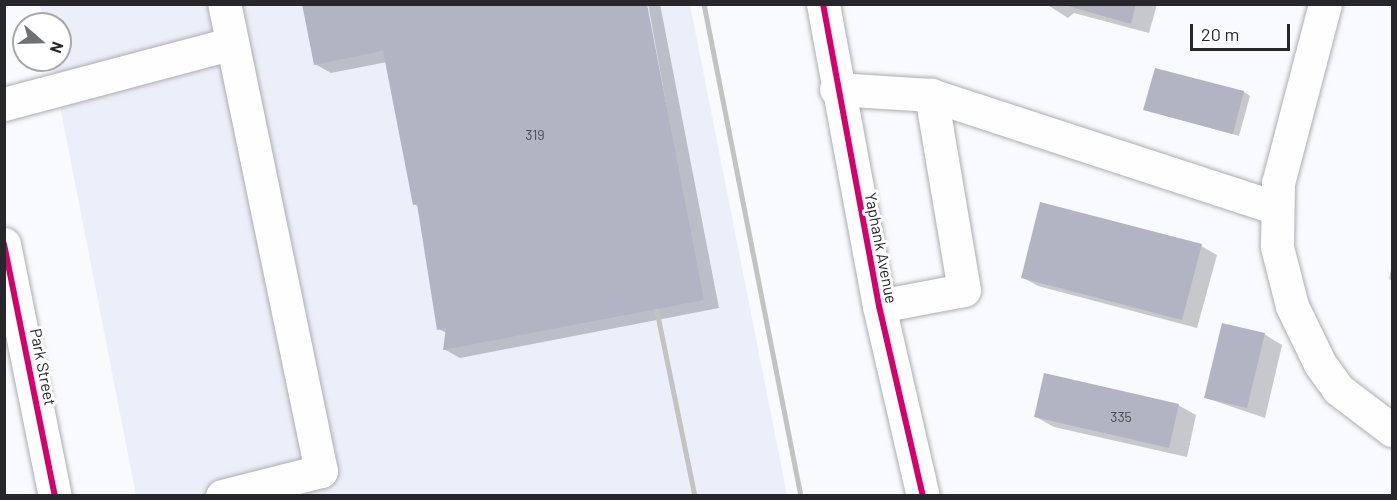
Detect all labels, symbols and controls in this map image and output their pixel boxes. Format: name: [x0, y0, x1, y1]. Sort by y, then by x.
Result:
north arrow: [12, 12, 72, 72]
scale bar: [1193, 12, 1294, 50]
text: 20 m: [1201, 23, 1239, 45]
text: N: [47, 39, 68, 56]
house number: 319: [525, 127, 545, 143]
street label: Yaphank Avenue: [861, 191, 901, 305]
street label: Park Street: [26, 327, 60, 407]
house number: 335: [1110, 409, 1132, 425]

